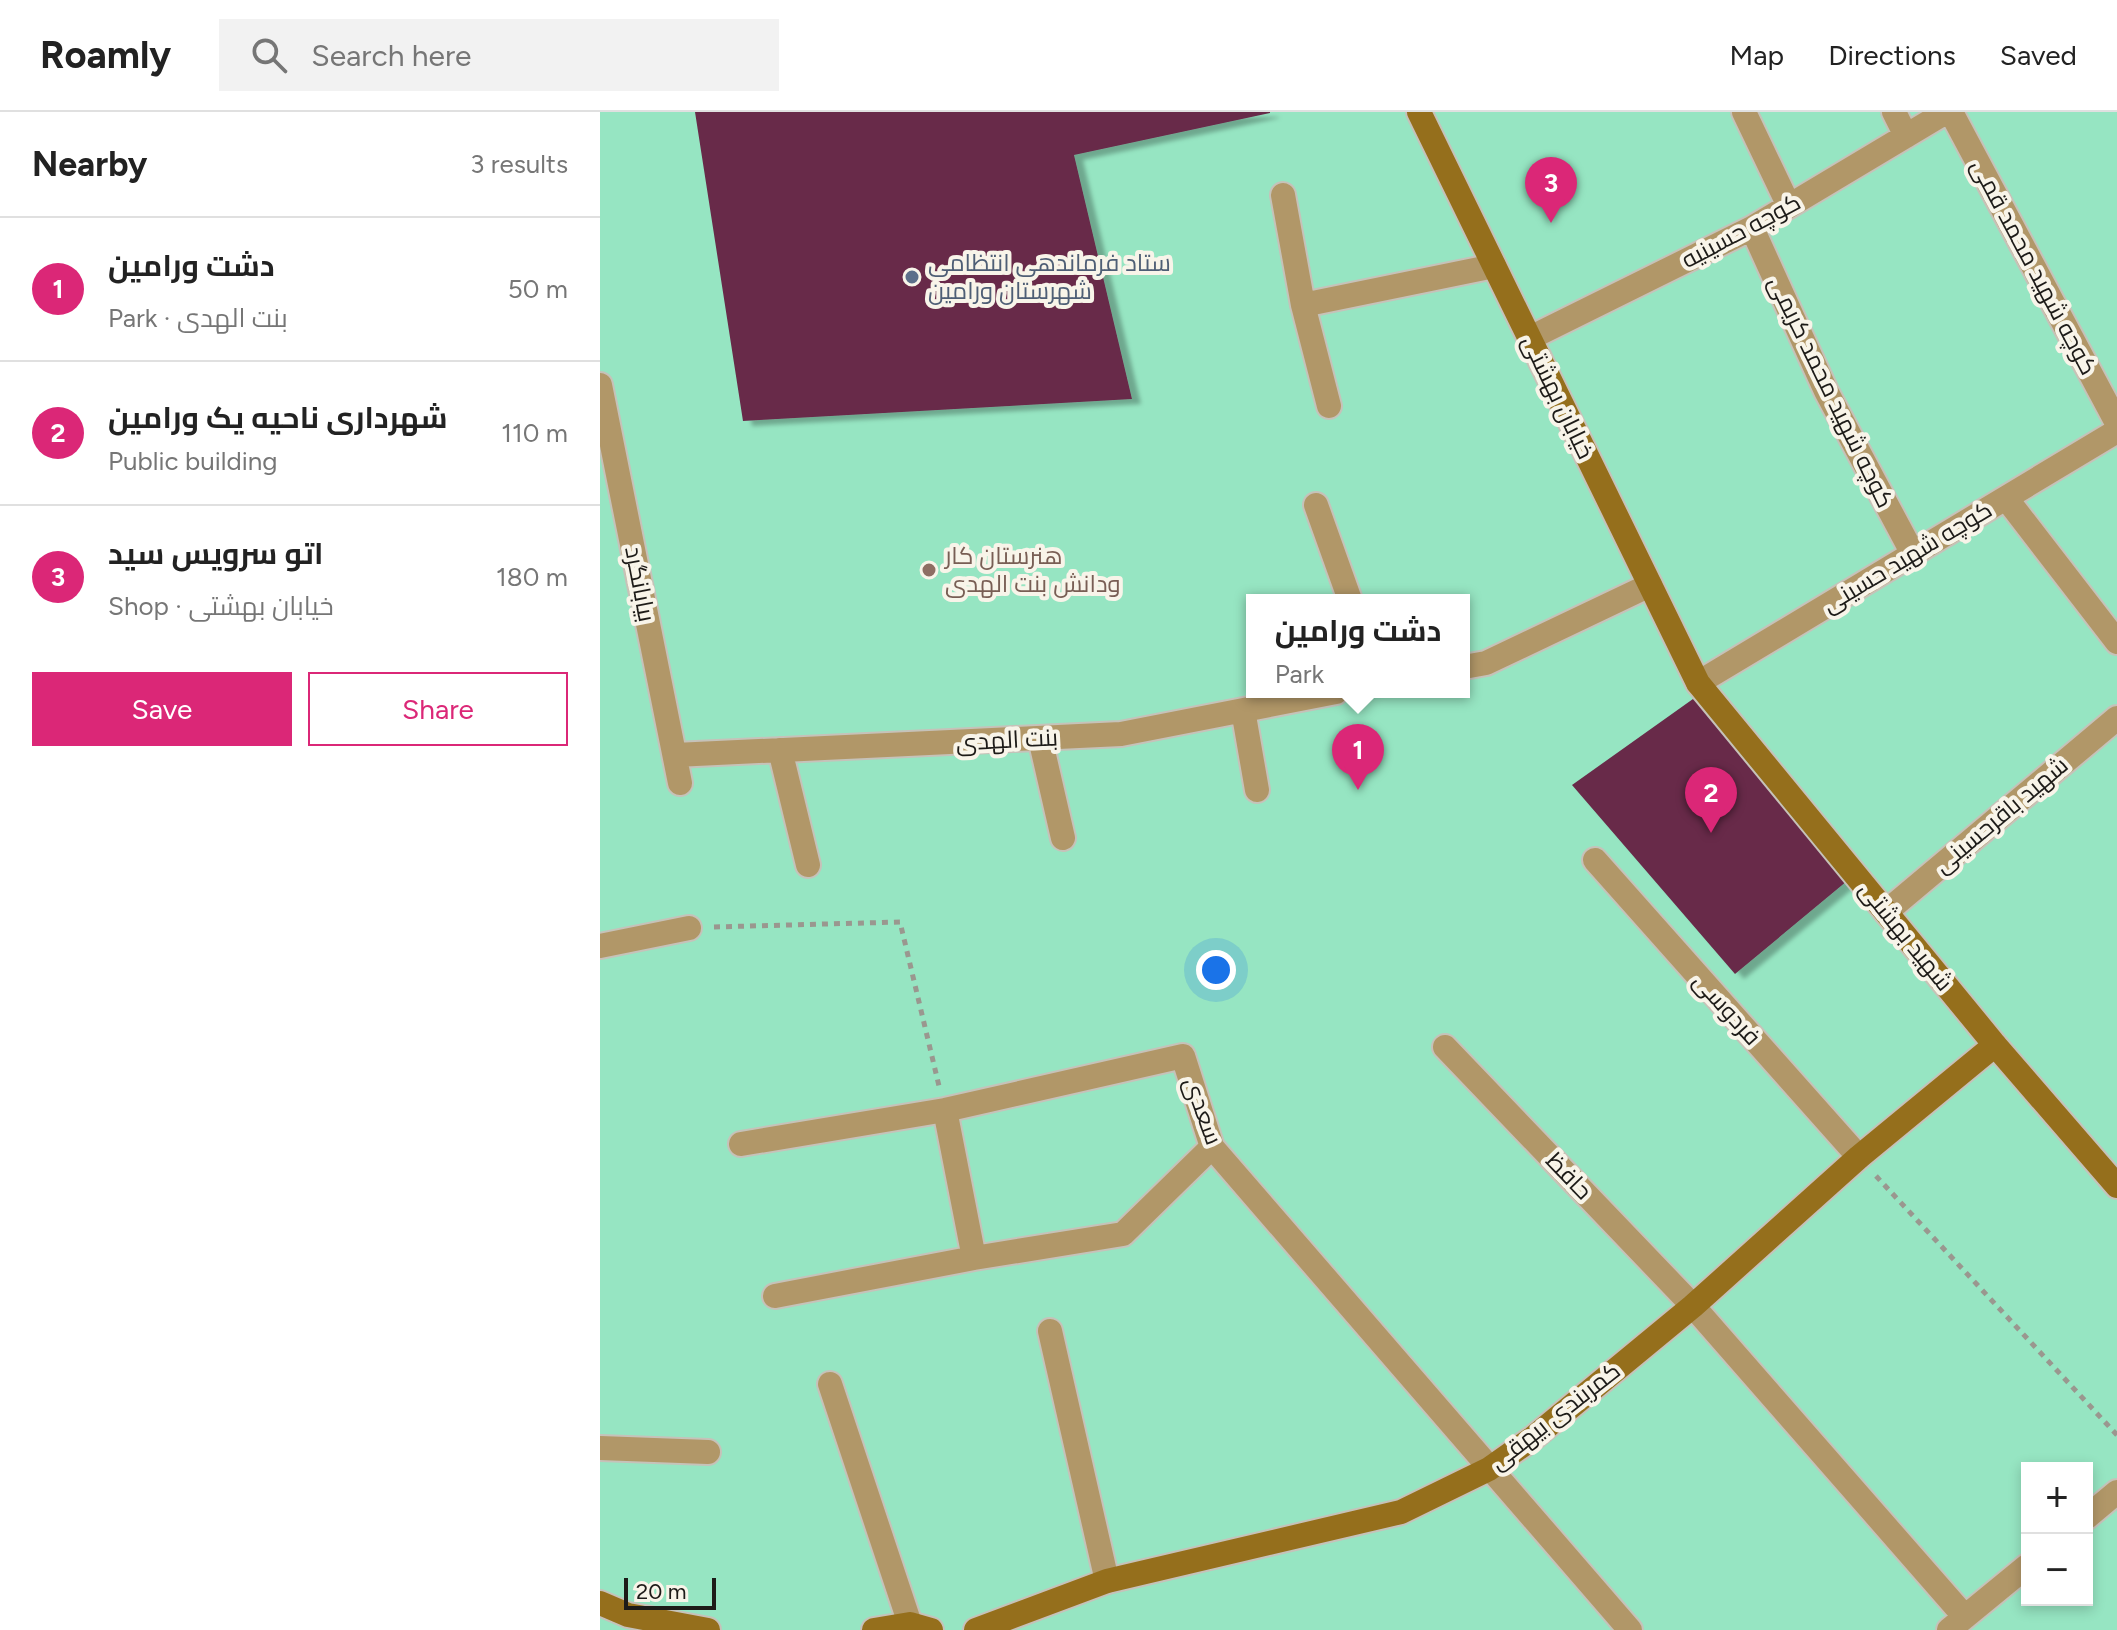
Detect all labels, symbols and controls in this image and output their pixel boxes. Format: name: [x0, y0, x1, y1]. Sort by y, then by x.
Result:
search box: [219, 19, 779, 91]
text: Roamly: [40, 32, 171, 78]
icon: search: [247, 33, 291, 77]
text: Search here: [311, 37, 471, 74]
text: Map: [1730, 38, 1784, 72]
text: Directions: [1828, 38, 1956, 72]
text: Saved: [2000, 38, 2077, 72]
text: Nearby: [32, 144, 147, 185]
text: 3 results: [470, 148, 568, 180]
street label: کوچه شهید محمد قمی: [1963, 154, 2104, 381]
pin: 3: [1525, 157, 1577, 223]
street label: کوچه حسینیه: [1676, 187, 1806, 276]
text: دشت ورامین: [108, 247, 275, 284]
place label: ستاد فرماندهی انتظامی شهرستان ورامین: [928, 248, 1171, 305]
marker: ستاد فرماندهی انتظامی شهرستان ورامین: [903, 268, 921, 286]
street label: کوچه شهید محمد کریمی: [1761, 271, 1900, 513]
text: 1: [53, 273, 63, 305]
text: 50 m: [508, 273, 568, 305]
text: Park · بنت الهدی: [108, 302, 288, 334]
street label: خیابان بهشتی: [1516, 330, 1601, 463]
text: شهرداری ناحیه یک ورامین: [108, 399, 447, 436]
text: 2: [50, 417, 66, 449]
text: 110 m: [501, 417, 568, 449]
text: Public building: [108, 445, 277, 477]
street label: کوچه شهید حسینی: [1817, 494, 1998, 620]
text: اتو سرویس سید: [108, 535, 323, 572]
place label: هنرستان کار ودانش بنت الهدی: [943, 541, 1121, 598]
street label: بیابانگرد: [619, 544, 662, 624]
text: 3: [51, 561, 65, 593]
text: 180 m: [496, 561, 568, 593]
marker: هنرستان کار ودانش بنت الهدی: [920, 561, 938, 579]
text: Shop · خیابان بهشتی: [108, 590, 334, 622]
popup: [1246, 594, 1470, 698]
text: دشت ورامین: [1275, 612, 1441, 649]
text: Park: [1275, 658, 1324, 690]
button: Save: [32, 672, 292, 746]
button: Share: [308, 672, 568, 746]
street label: بنت الهدی: [955, 722, 1059, 757]
pin: 1: [1332, 724, 1384, 790]
street label: شهید باقرحسینی: [1928, 750, 2074, 879]
pin: 2: [1685, 767, 1737, 833]
street label: شهید بهشتی: [1853, 875, 1959, 996]
your location: [1196, 950, 1236, 990]
street label: فردوسی: [1687, 966, 1767, 1051]
street label: سعدی: [1178, 1073, 1229, 1148]
street label: حافظ: [1540, 1146, 1599, 1205]
street label: کمربندی بیهقی: [1484, 1356, 1626, 1476]
map controls: [2021, 1462, 2093, 1606]
button: +: [2021, 1462, 2093, 1534]
button: −: [2021, 1534, 2093, 1606]
scale bar: [624, 1574, 716, 1610]
text: 20 m: [636, 1578, 687, 1605]

